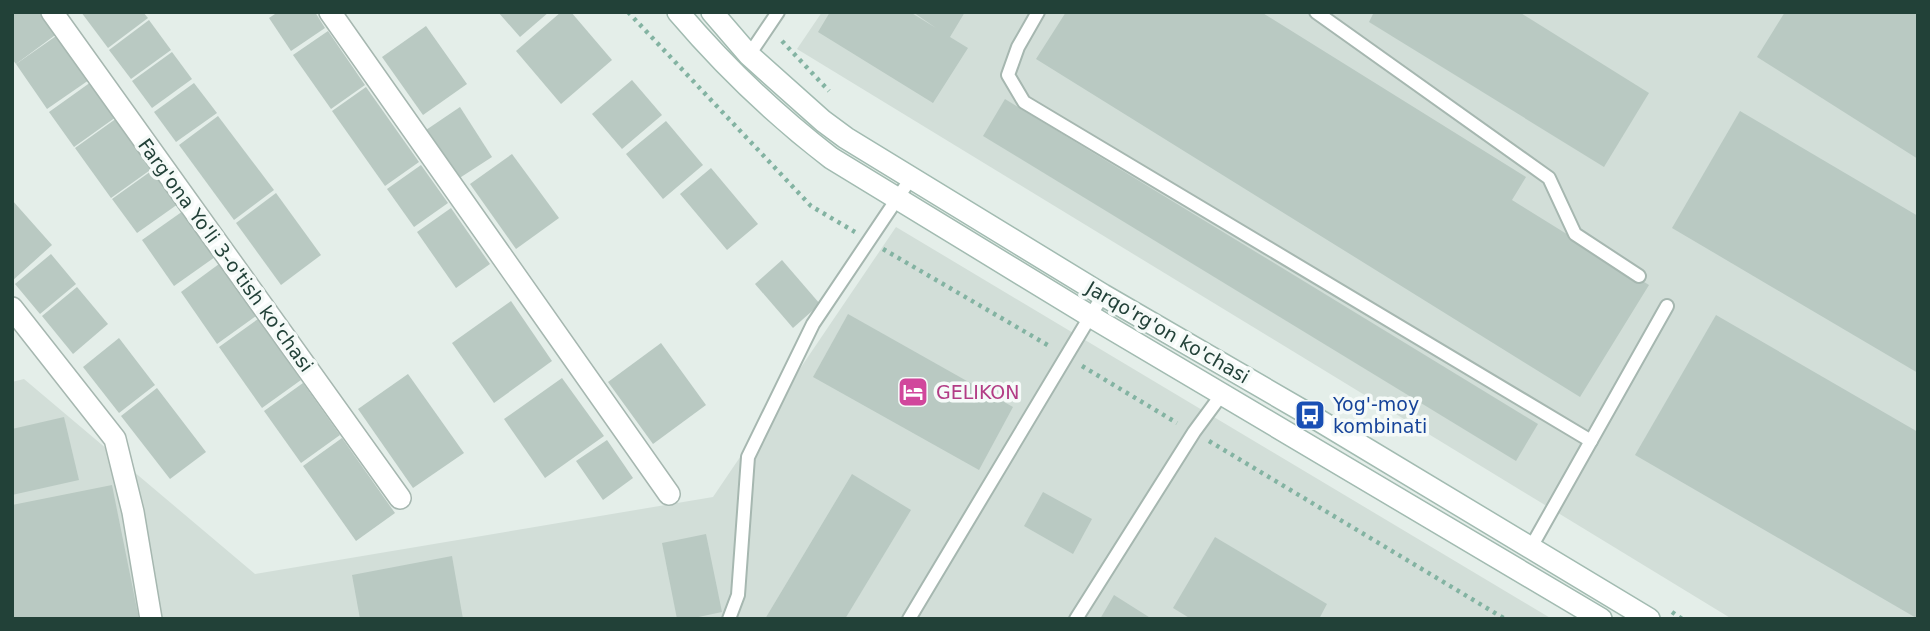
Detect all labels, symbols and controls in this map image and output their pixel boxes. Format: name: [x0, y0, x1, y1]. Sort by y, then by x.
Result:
street label: Farg'ona Yo'li 3-o'tish ko'chasi: [134, 134, 318, 376]
street label: Jarqo'rg'on ko'chasi: [1082, 276, 1253, 388]
hotel icon: GELIKON: [896, 375, 930, 409]
place label: GELIKON: [936, 381, 1020, 403]
place label: Yog'-moy kombinati: [1332, 393, 1427, 437]
bus stop icon: Yog'-moy kombinati: [1293, 398, 1327, 432]

